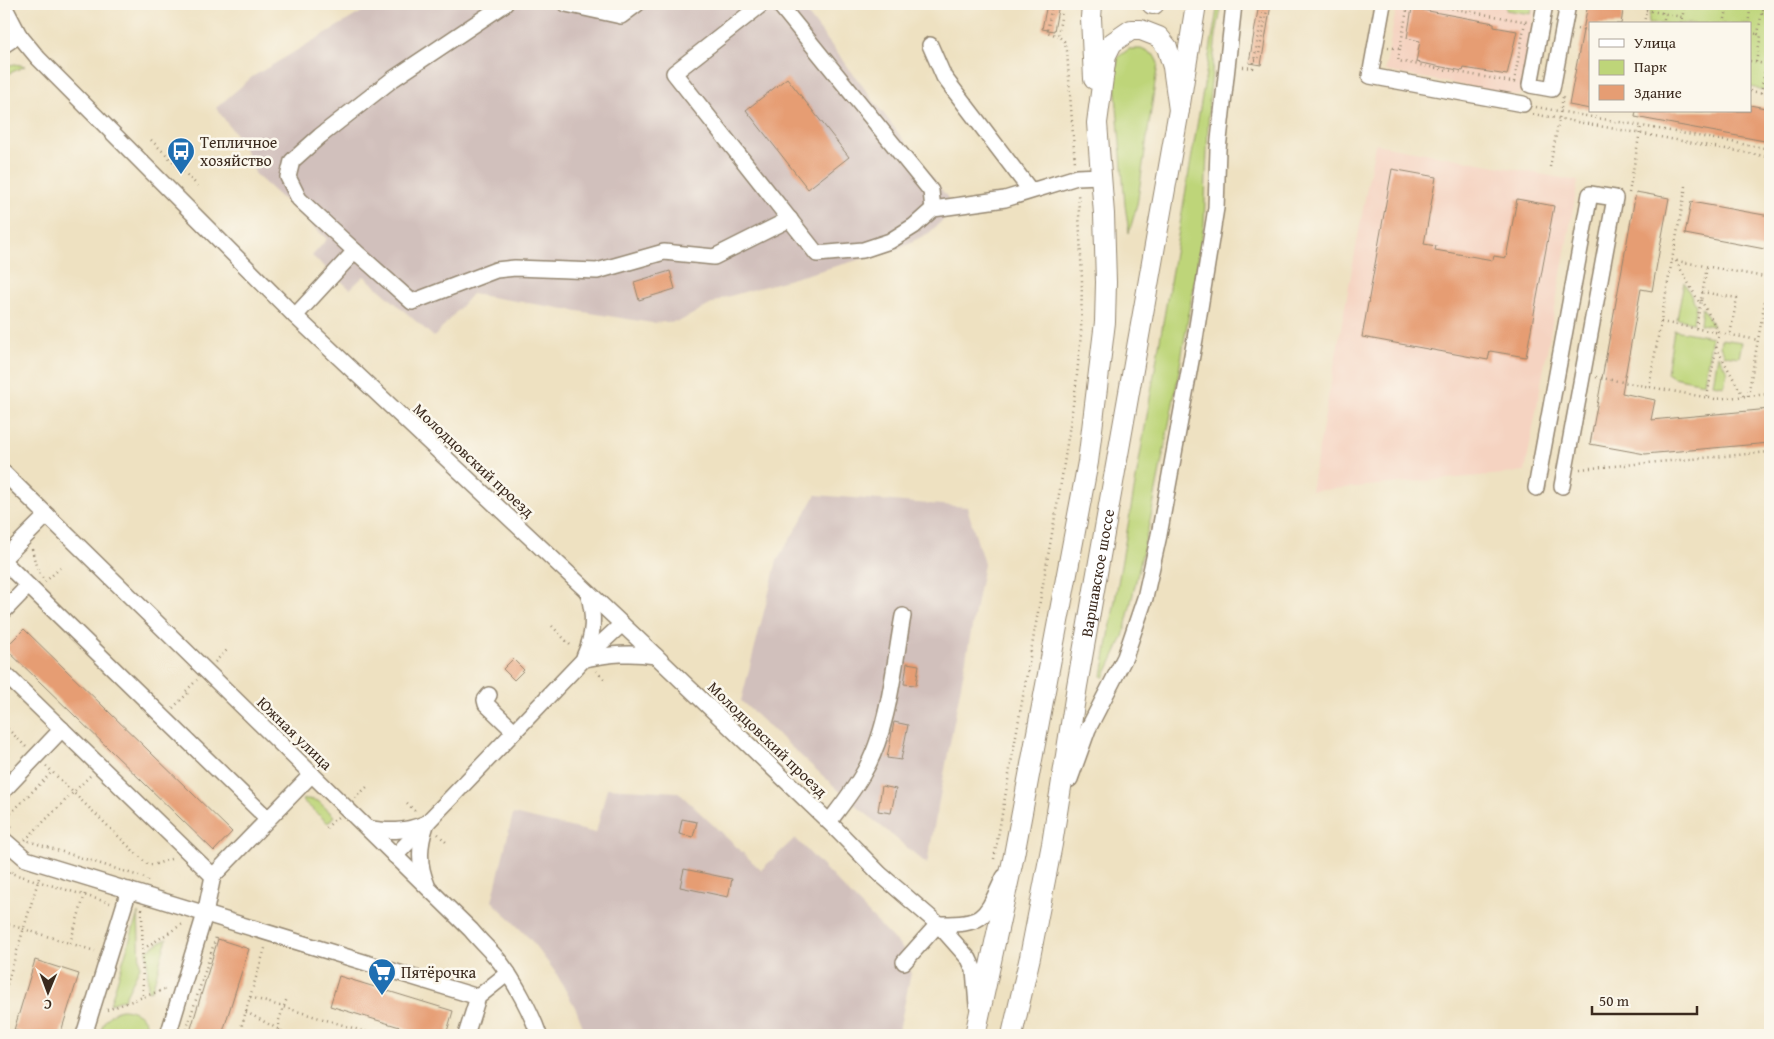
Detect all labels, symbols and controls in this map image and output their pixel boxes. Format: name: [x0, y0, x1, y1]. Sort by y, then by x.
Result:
legend: [1589, 22, 1752, 112]
text: Улица: [1634, 32, 1677, 53]
text: Парк: [1634, 56, 1667, 77]
text: Здание: [1634, 82, 1682, 103]
place label: Тепличное хозяйство: [200, 130, 277, 172]
bus stop icon: Тепличное хозяйство: [166, 136, 196, 175]
street label: Молодцовский проезд: [408, 397, 540, 523]
street label: Варшавское шоссе: [1074, 507, 1120, 639]
street label: Молодцовский проезд: [703, 675, 834, 803]
street label: Южная улица: [252, 691, 339, 776]
supermarket icon: Пятёрочка: [367, 957, 397, 996]
place label: Пятёрочка: [401, 960, 476, 984]
north arrow: [22, 966, 72, 1016]
scale bar: [1592, 984, 1696, 1016]
text: 50 m: [1599, 990, 1630, 1011]
text: С: [44, 995, 52, 1015]

